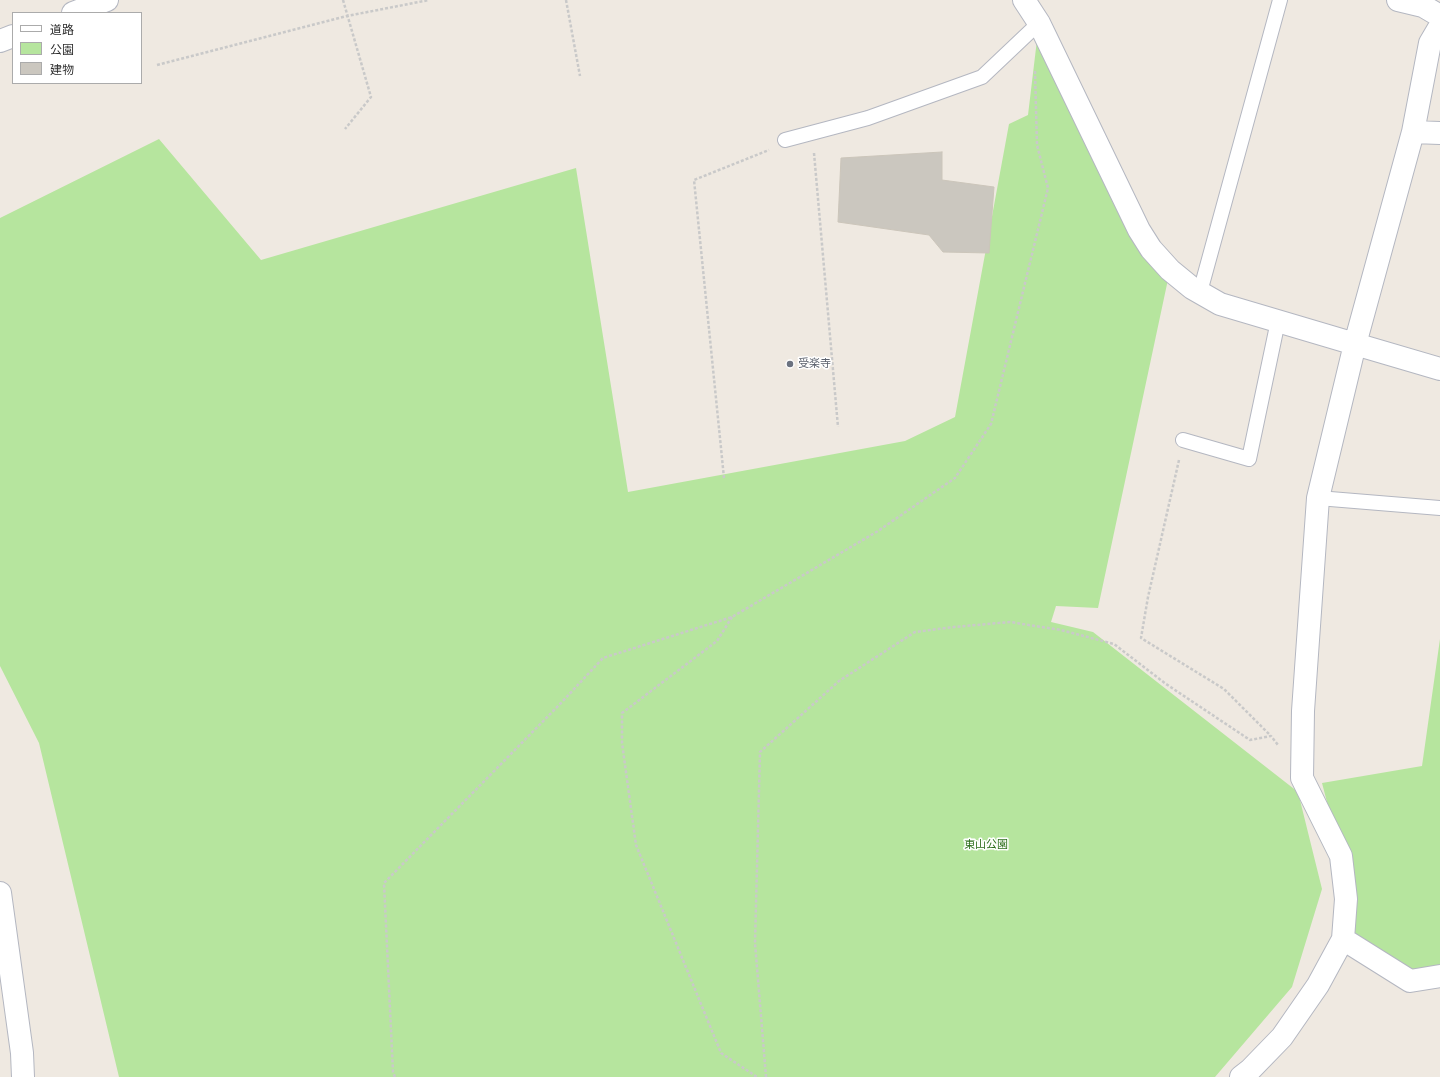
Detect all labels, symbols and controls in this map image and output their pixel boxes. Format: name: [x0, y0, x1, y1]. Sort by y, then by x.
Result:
legend: [12, 12, 142, 84]
text: 道路: [50, 22, 74, 37]
text: 公園: [50, 42, 74, 57]
text: 建物: [50, 62, 74, 77]
place label: 受楽寺: [798, 357, 831, 371]
marker: 受楽寺: [785, 359, 795, 369]
park label: 東山公園: [964, 838, 1008, 852]

